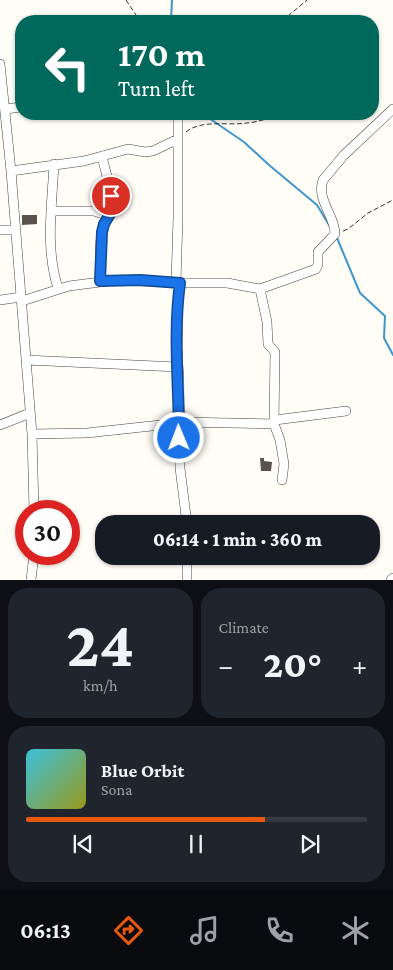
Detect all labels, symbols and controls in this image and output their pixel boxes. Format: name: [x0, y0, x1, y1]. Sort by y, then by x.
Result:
icon: left: [35, 35, 100, 100]
text: 170 m: [118, 35, 205, 74]
text: Turn left: [118, 76, 195, 101]
pin: [90, 175, 132, 217]
icon: arrive: [97, 182, 125, 210]
position arrow: [152, 411, 204, 463]
speed limit sign: 30: [15, 500, 80, 565]
text: 06:14 · 1 min · 360 m: [153, 529, 322, 550]
text: 24: [66, 608, 134, 680]
text: Climate: [219, 619, 269, 636]
text: 20°: [263, 643, 322, 685]
text: −: [219, 650, 233, 681]
text: +: [352, 650, 367, 681]
text: km/h: [83, 677, 118, 694]
text: Blue Orbit: [101, 760, 184, 781]
text: Sona: [101, 781, 132, 798]
icon: previous: [69, 830, 97, 858]
icon: pause: [182, 830, 210, 858]
icon: next: [296, 830, 324, 858]
icon: directions: [111, 913, 146, 948]
icon: music: [187, 913, 222, 948]
icon: phone: [262, 913, 297, 948]
icon: climate: [338, 913, 373, 948]
text: 06:13: [20, 918, 71, 943]

